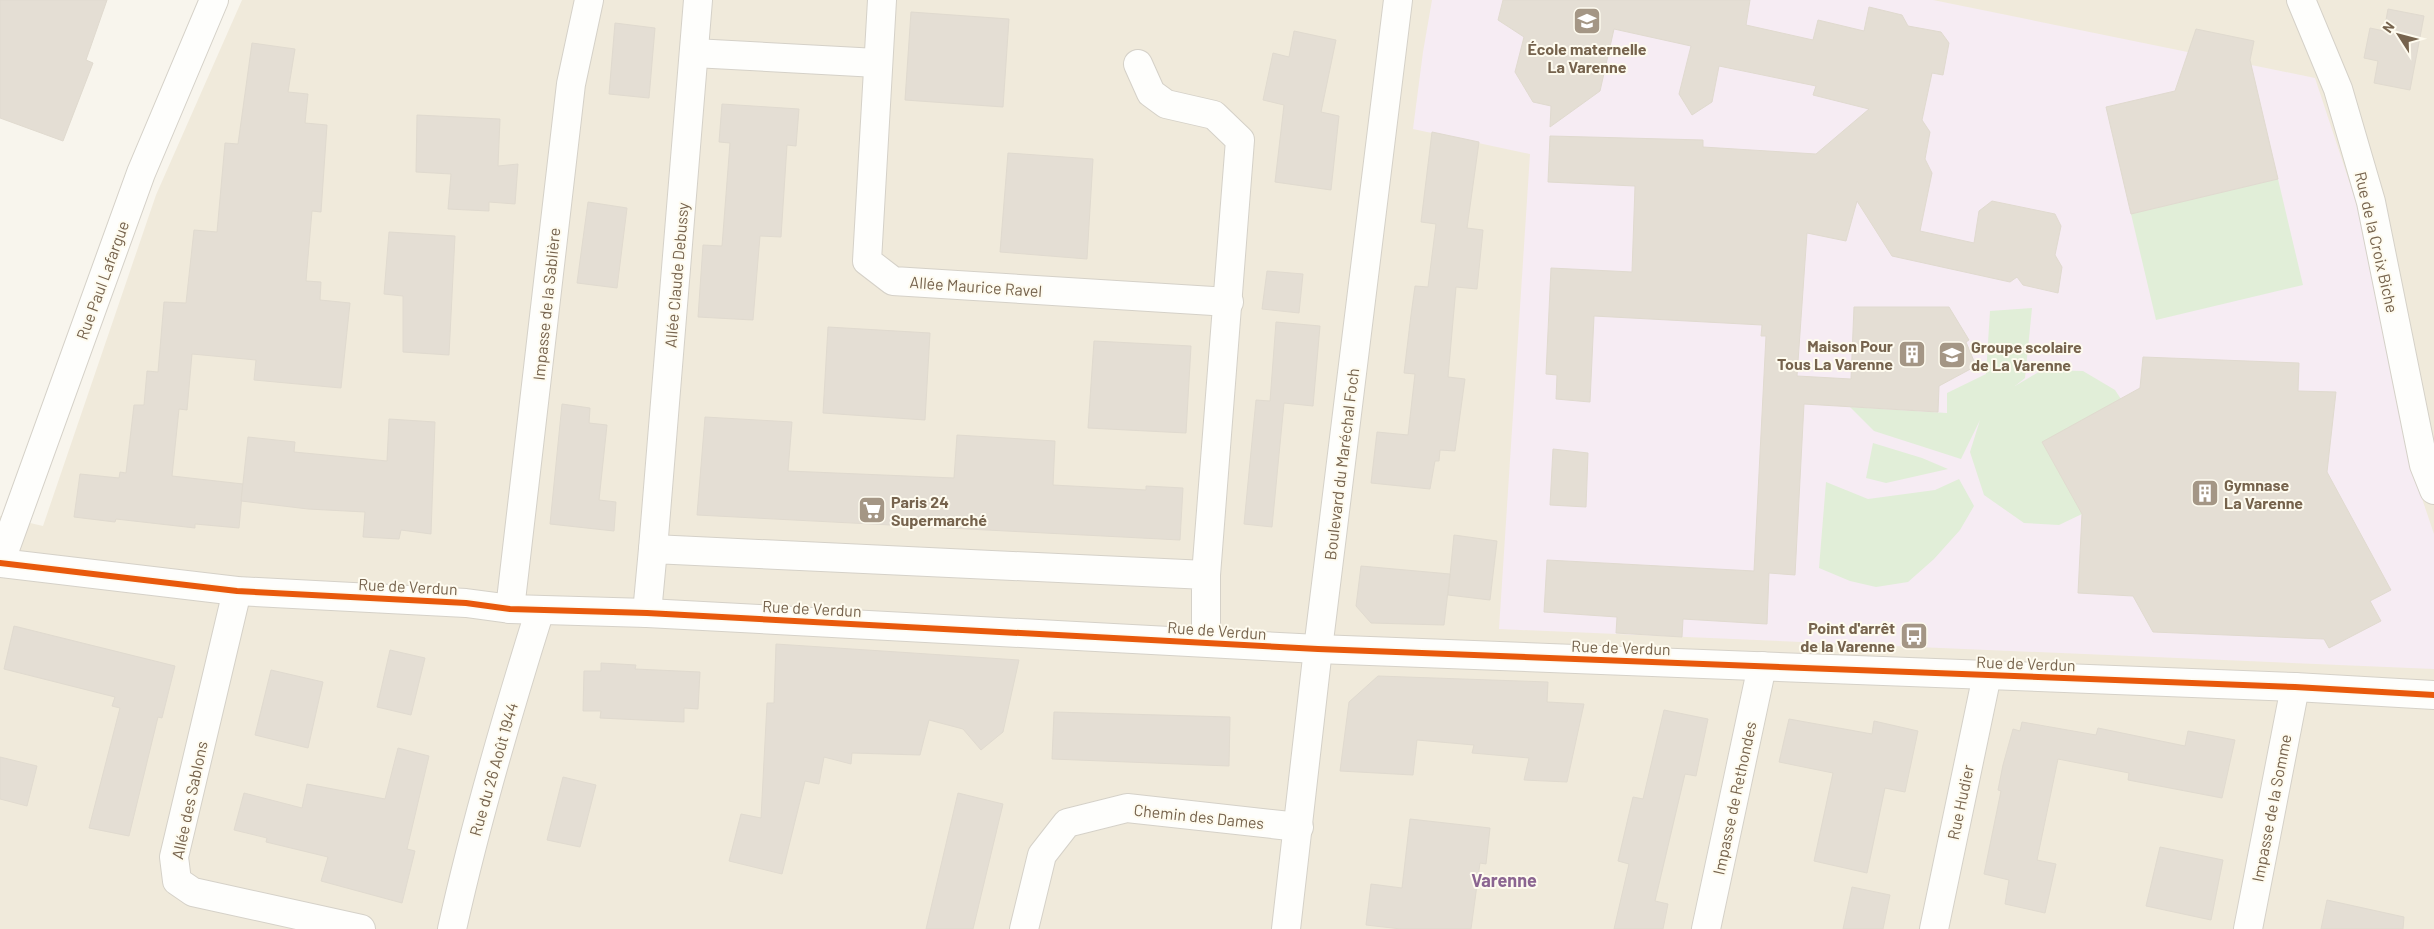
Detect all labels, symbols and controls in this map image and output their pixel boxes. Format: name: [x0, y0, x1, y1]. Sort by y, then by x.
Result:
school or university icon: École maternelle La Varenne: [1572, 6, 1602, 36]
north arrow: [2374, 10, 2424, 60]
text: N: [2378, 18, 2398, 36]
place label: École maternelle La Varenne: [1527, 39, 1647, 76]
street label: Rue de la Croix Biche: [2352, 170, 2402, 314]
street label: Allée Claude Debussy: [660, 201, 692, 348]
street label: Rue Paul Lafargue: [72, 218, 132, 342]
street label: Impasse de la Sablière: [529, 227, 563, 381]
street label: Allée Maurice Ravel: [909, 272, 1043, 300]
place label: Maison Pour Tous La Varenne: [1777, 336, 1893, 373]
place label: Groupe scolaire de La Varenne: [1971, 337, 2082, 374]
building icon: Maison Pour Tous La Varenne: [1897, 339, 1927, 369]
school or university icon: Groupe scolaire de La Varenne: [1937, 340, 1967, 370]
street label: Boulevard du Maréchal Foch: [1320, 367, 1362, 561]
place label: Gymnase La Varenne: [2224, 475, 2303, 512]
building icon: Gymnase La Varenne: [2190, 478, 2220, 508]
place label: Paris 24 Supermarché: [891, 492, 987, 529]
supermarket icon: Paris 24 Supermarché: [857, 495, 887, 525]
street label: Rue de Verdun: [358, 574, 458, 598]
street label: Rue de Verdun: [762, 596, 862, 620]
street label: Rue de Verdun: [1167, 617, 1267, 643]
place label: Point d'arrêt de la Varenne: [1800, 618, 1895, 655]
bus stop icon: Point d'arrêt de la Varenne: [1899, 621, 1929, 651]
street label: Rue de Verdun: [1571, 636, 1671, 658]
street label: Rue de Verdun: [1976, 652, 2076, 674]
street label: Rue du 26 Août 1944: [465, 700, 521, 838]
street label: Impasse de Rethondes: [1708, 720, 1760, 876]
street label: Impasse de la Somme: [2247, 733, 2295, 883]
street label: Allée des Sablons: [167, 739, 211, 861]
street label: Rue Hudier: [1943, 763, 1977, 841]
street label: Chemin des Dames: [1133, 800, 1265, 832]
district label: Varenne: [1471, 869, 1537, 891]

